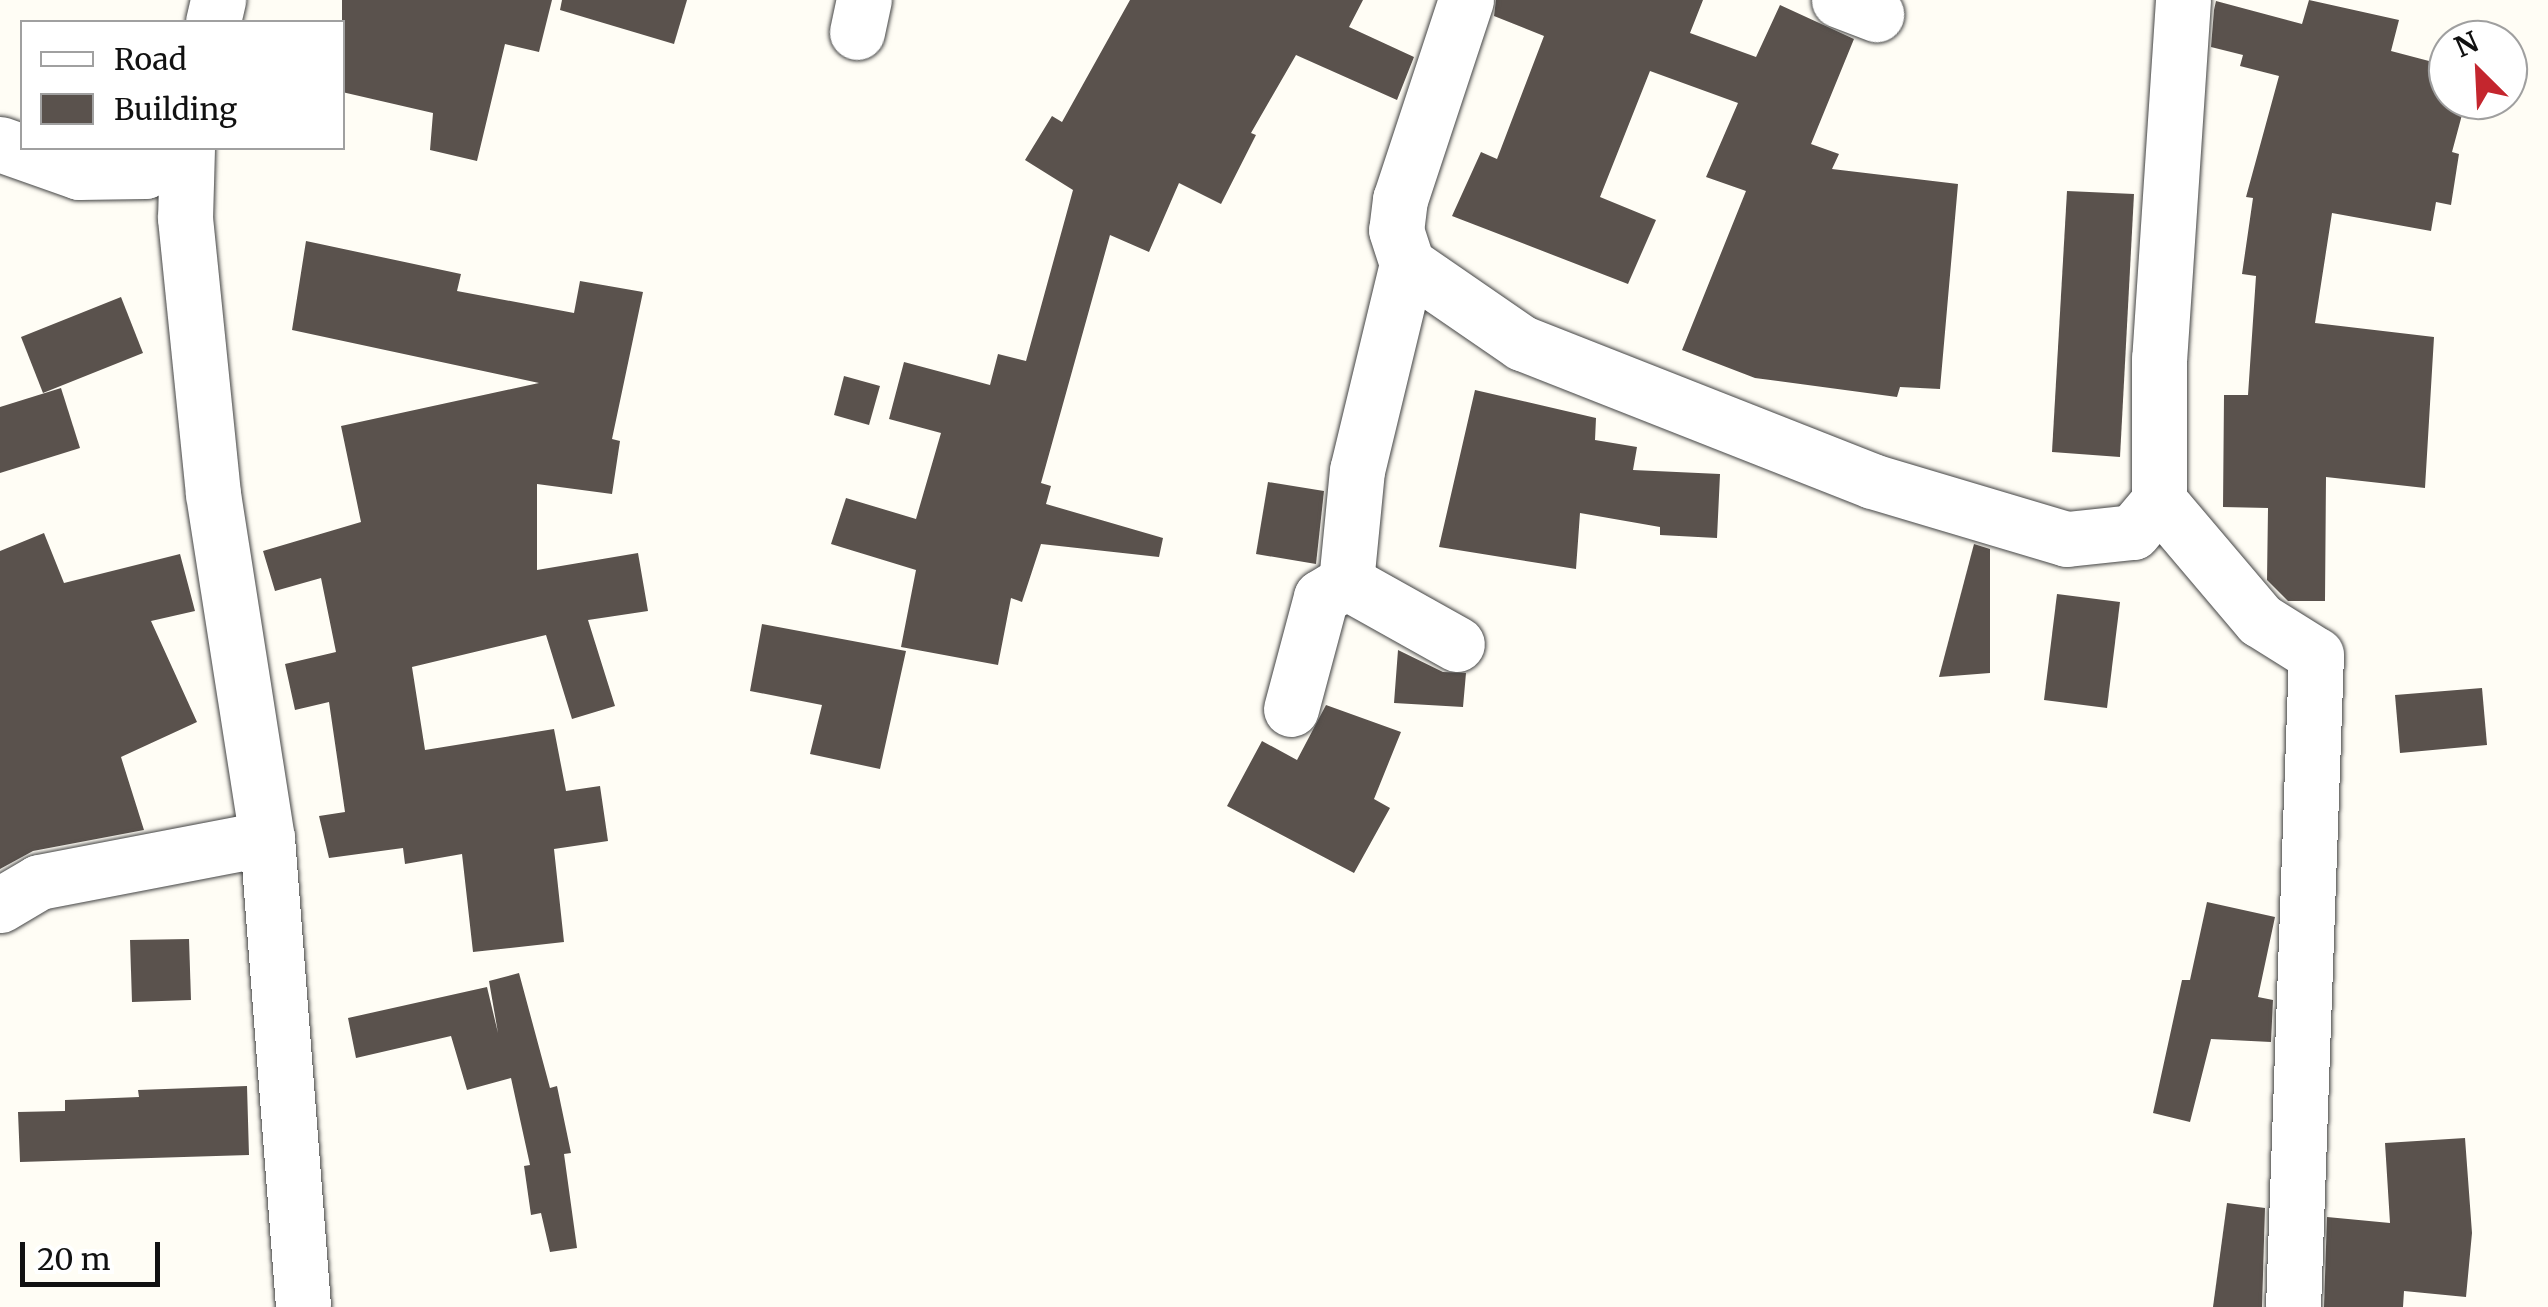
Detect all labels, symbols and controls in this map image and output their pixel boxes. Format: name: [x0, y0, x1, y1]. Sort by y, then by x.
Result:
legend: [20, 20, 345, 150]
north arrow: [2428, 20, 2528, 120]
text: N: [2449, 23, 2484, 65]
text: Road: [114, 40, 187, 78]
text: Building: [114, 90, 237, 128]
scale bar: [25, 1222, 165, 1284]
text: 20 m: [37, 1240, 110, 1278]

